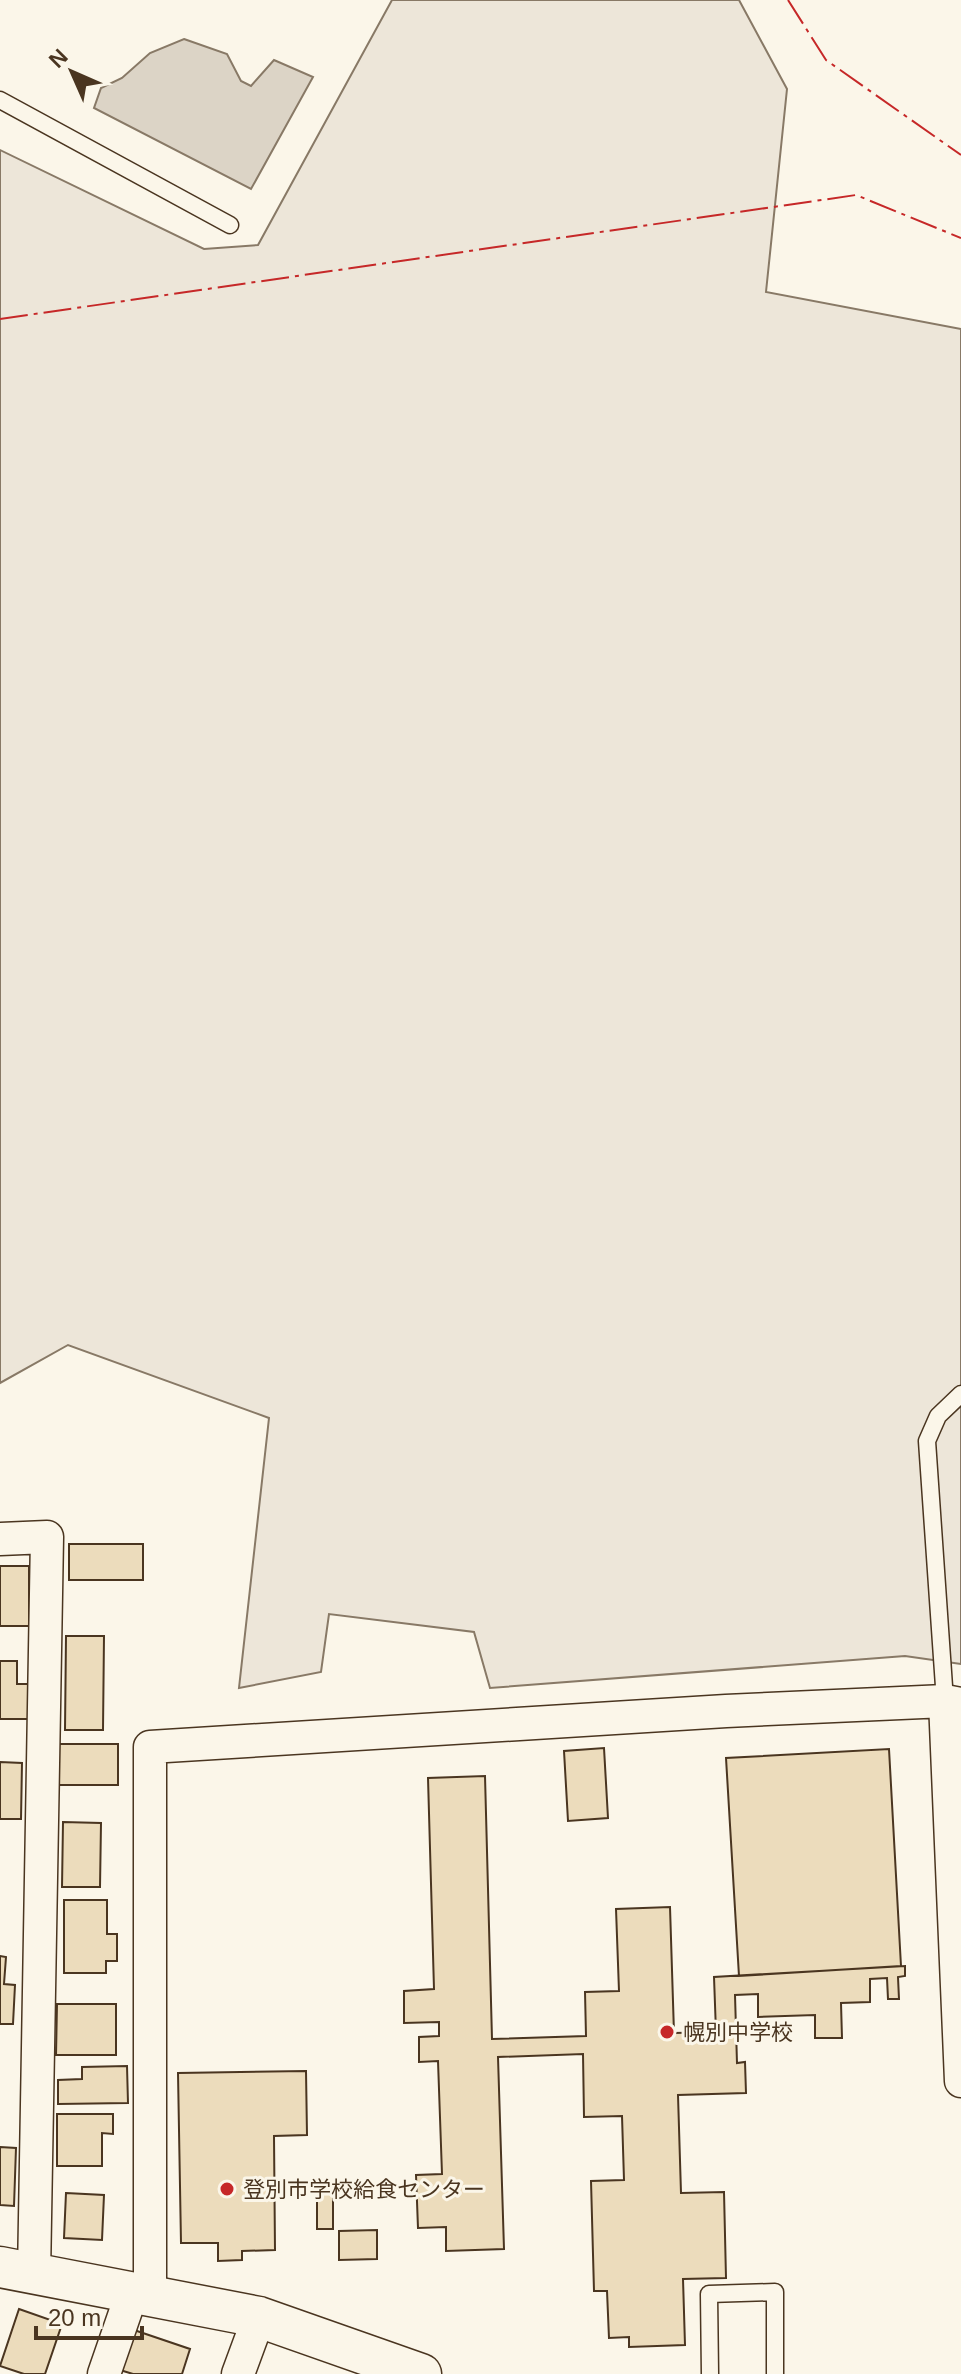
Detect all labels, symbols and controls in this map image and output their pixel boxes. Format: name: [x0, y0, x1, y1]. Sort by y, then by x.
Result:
north arrow: [32, 32, 112, 112]
text: N: [44, 44, 73, 73]
place label: 幌別中学校: [683, 2020, 793, 2045]
marker: 幌別中学校: [658, 2023, 676, 2041]
place label: 登別市学校給食センター: [243, 2177, 485, 2202]
marker: 登別市学校給食センター: [218, 2180, 236, 2198]
scale bar: [36, 2290, 142, 2340]
text: 20 m: [48, 2304, 101, 2331]

